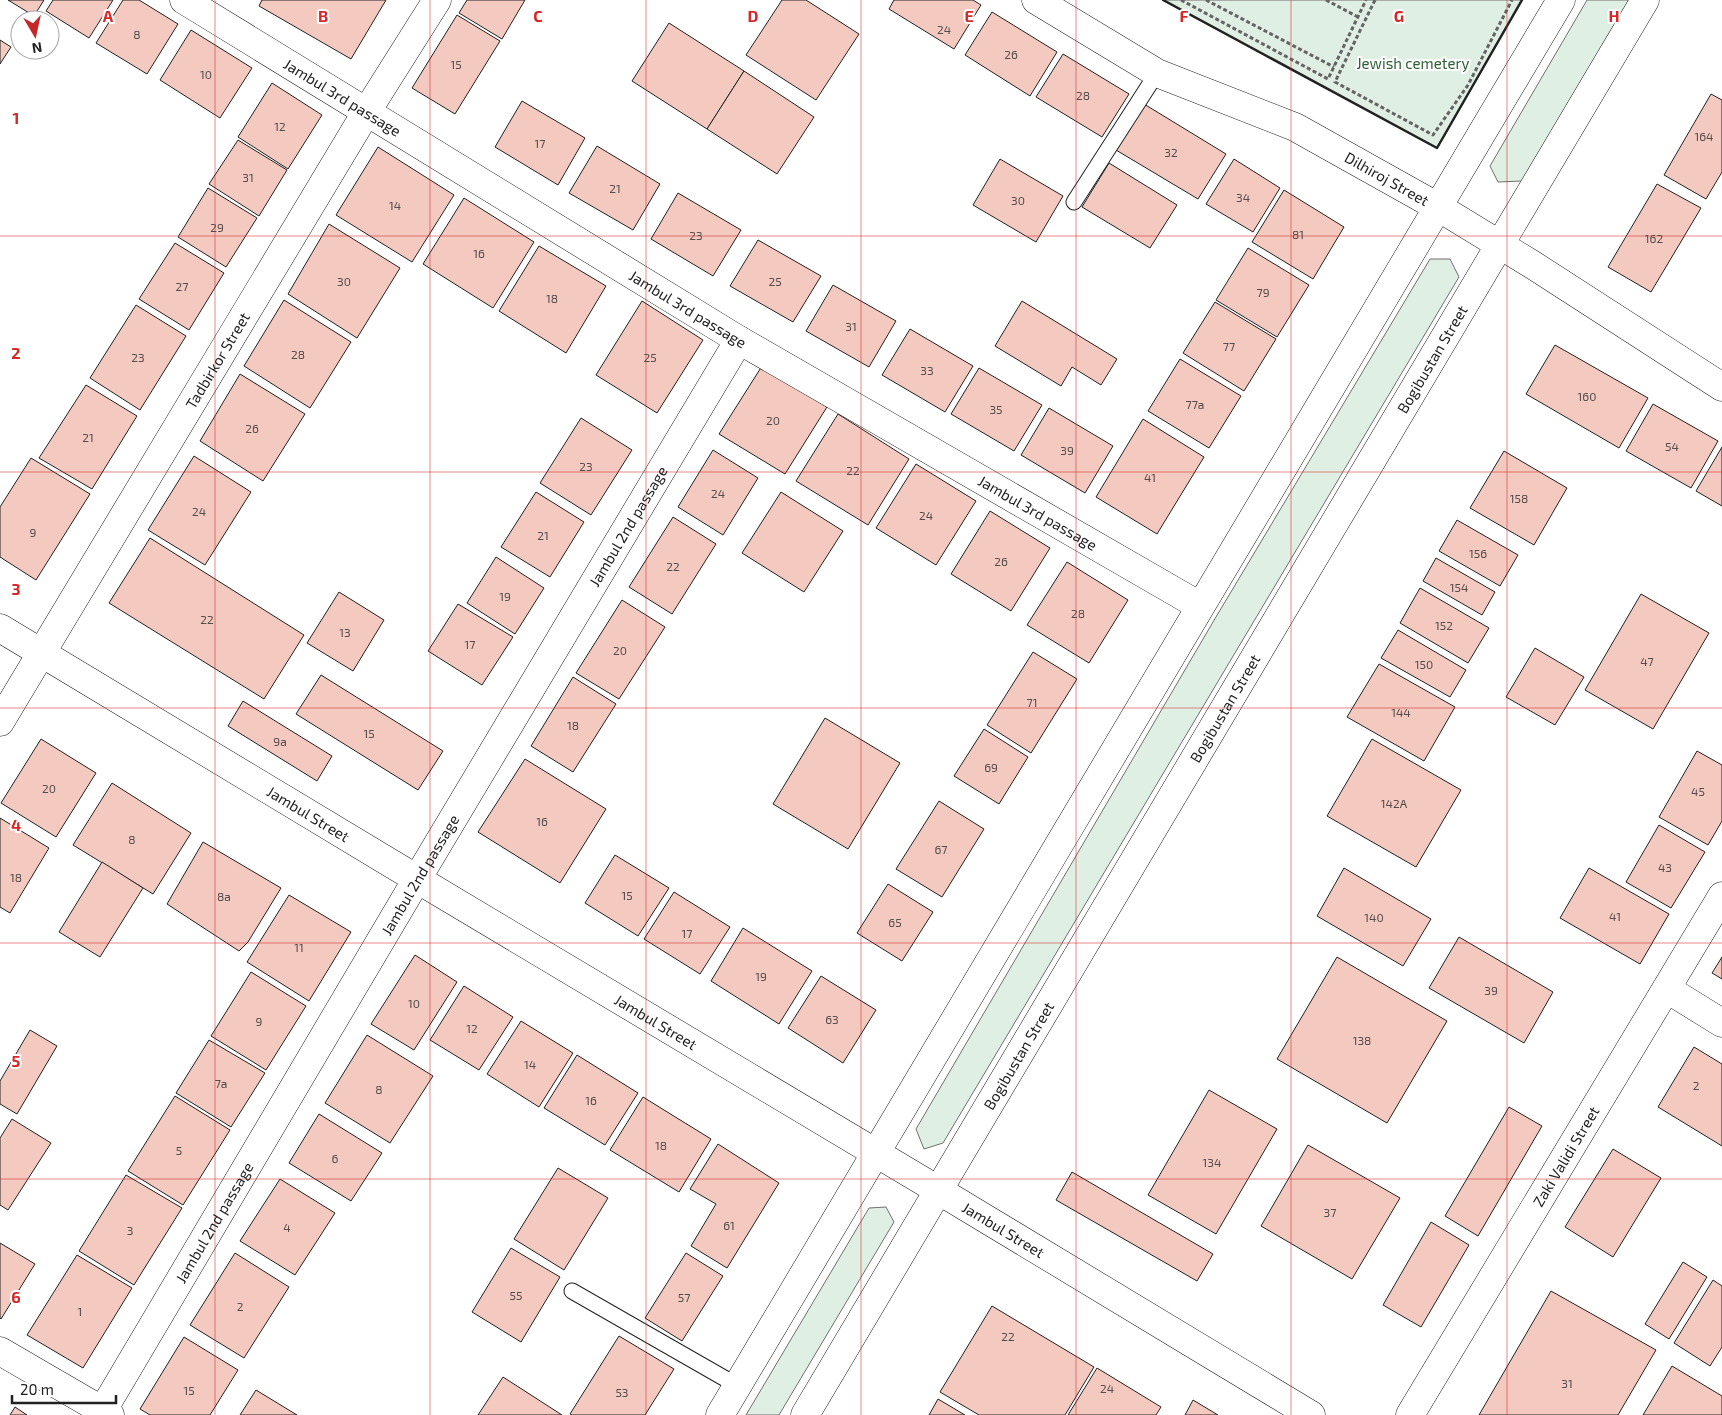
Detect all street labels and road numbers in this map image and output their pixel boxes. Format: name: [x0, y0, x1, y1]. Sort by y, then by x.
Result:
street label: Jambul 3rd passage: [281, 54, 404, 140]
street label: Dilhiroj Street: [1342, 148, 1433, 209]
street label: Jambul 3rd passage: [626, 266, 750, 351]
street label: Bogibustan Street: [1393, 302, 1471, 416]
street label: Tadbirkor Street: [181, 309, 253, 412]
street label: Jambul 2nd passage: [585, 463, 671, 590]
street label: Jambul 3rd passage: [975, 471, 1101, 554]
street label: Bogibustan Street: [1186, 651, 1264, 765]
street label: Jambul Street: [264, 782, 353, 845]
street label: Jambul 2nd passage: [377, 811, 462, 938]
street label: Jambul Street: [611, 990, 701, 1053]
street label: Bogibustan Street: [979, 998, 1058, 1113]
street label: Zaki Validi Street: [1529, 1103, 1603, 1210]
street label: Jambul 2nd passage: [171, 1159, 257, 1286]
street label: Jambul Street: [959, 1198, 1048, 1261]

